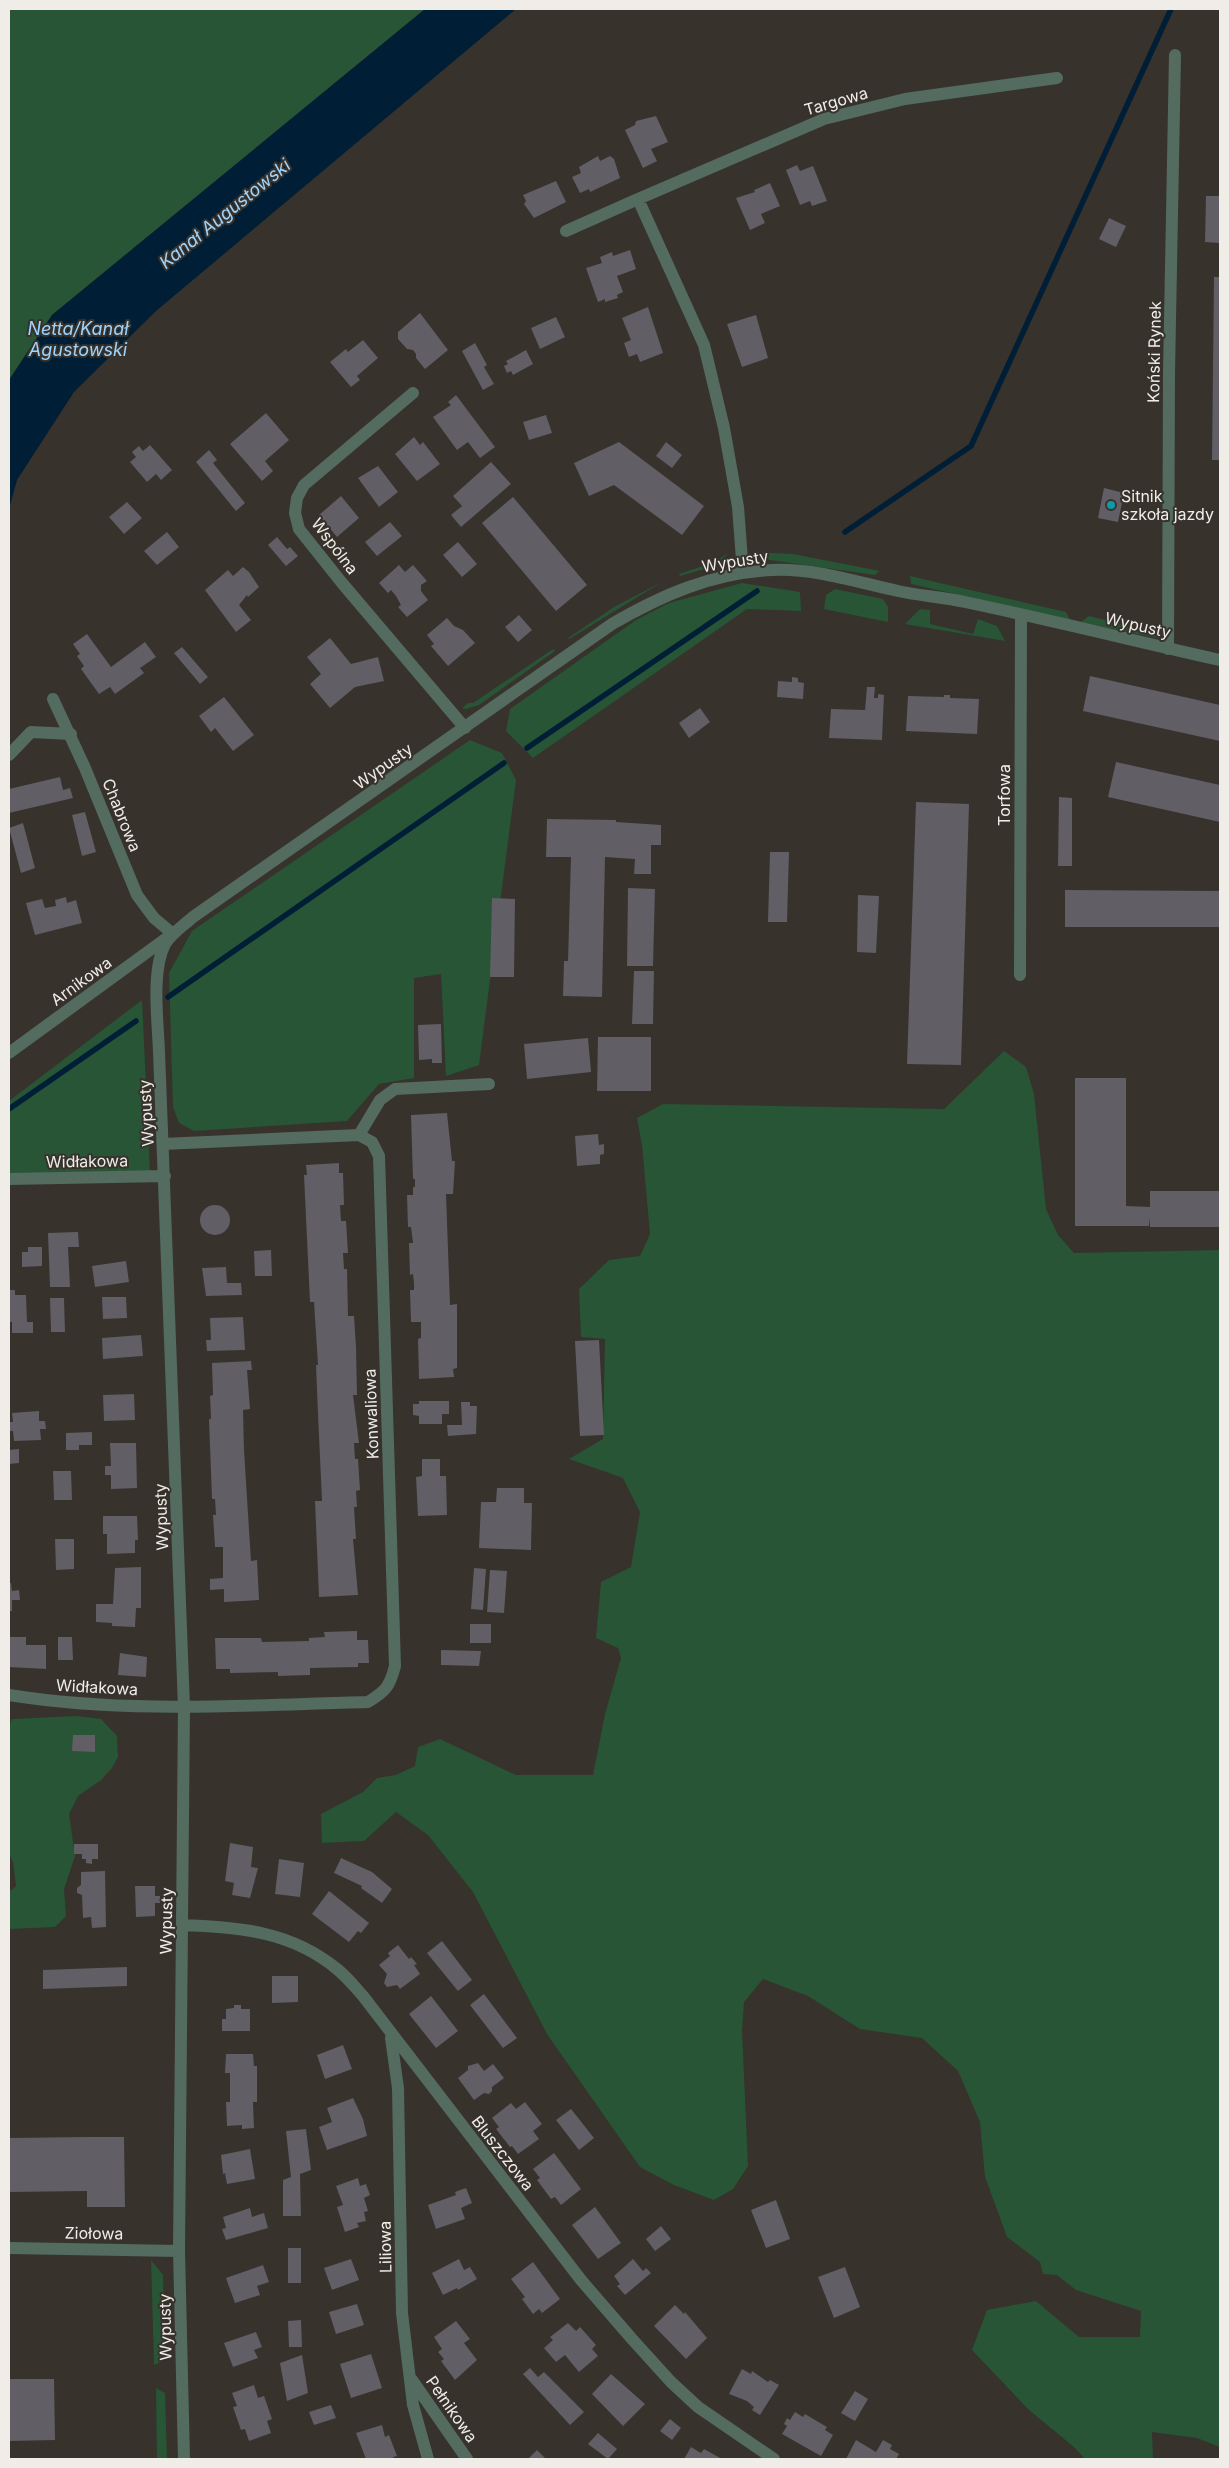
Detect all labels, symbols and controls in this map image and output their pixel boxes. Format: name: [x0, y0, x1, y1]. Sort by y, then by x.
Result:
street label: Targowa: [802, 82, 870, 120]
water label: Kanał Augustowski: [155, 154, 295, 273]
street label: Koński Rynek: [1143, 301, 1165, 403]
water label: Netta/Kanał Agustowski: [27, 318, 130, 360]
place label: Sitnik szkoła jazdy: [1121, 486, 1214, 524]
marker: Sitnik szkoła jazdy: [1105, 499, 1117, 511]
street label: Wspólna: [307, 514, 363, 578]
street label: Wypusty: [700, 546, 770, 576]
street label: Wypusty: [1103, 608, 1173, 642]
street label: Wypusty: [350, 739, 416, 793]
street label: Torfowa: [994, 764, 1014, 826]
street label: Chabrowa: [98, 776, 146, 854]
street label: Arnikowa: [47, 952, 115, 1010]
street label: Wypusty: [134, 1079, 158, 1147]
street label: Widłakowa: [46, 1150, 128, 1172]
street label: Konwaliowa: [359, 1368, 383, 1460]
street label: Wypusty: [150, 1483, 172, 1551]
street label: Widłakowa: [55, 1675, 139, 1699]
street label: Wypusty: [155, 1887, 177, 1955]
street label: Bluszczowa: [467, 2111, 539, 2195]
street label: Liliowa: [375, 2221, 395, 2273]
street label: Ziołowa: [64, 2222, 124, 2244]
street label: Wypusty: [154, 2293, 176, 2361]
street label: Pełnikowa: [422, 2372, 482, 2446]

